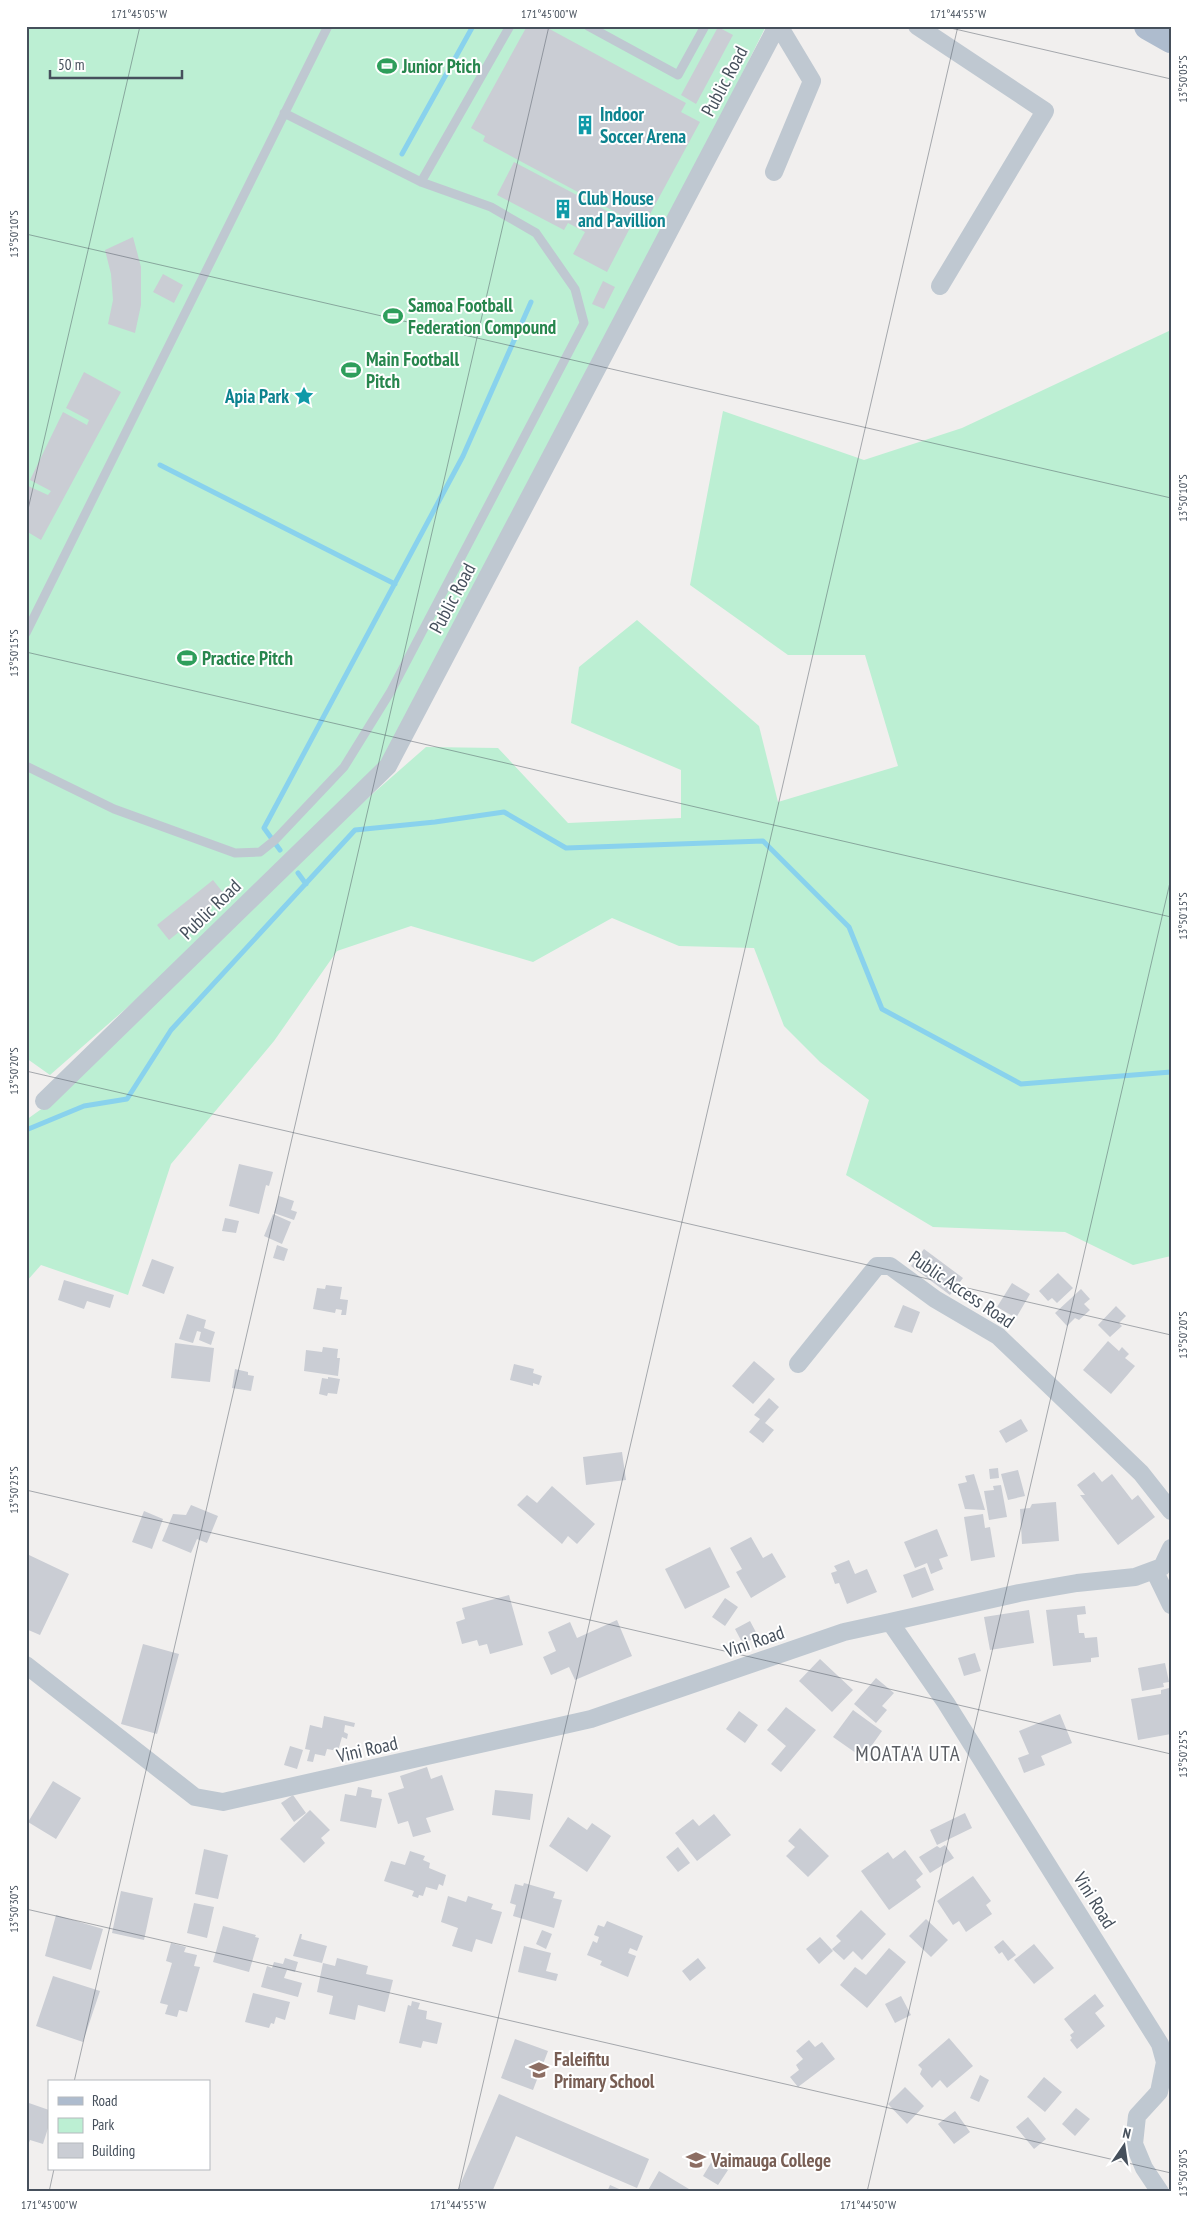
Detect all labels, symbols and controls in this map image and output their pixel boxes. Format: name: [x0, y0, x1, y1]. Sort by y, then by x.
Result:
text: 171°45'05"W: [111, 6, 167, 21]
text: 171°45'00"W: [521, 6, 577, 21]
text: 171°44'55"W: [930, 6, 986, 21]
street label: Public Road: [696, 42, 752, 120]
scale bar: [50, 48, 182, 80]
place label: Junior Ptich: [401, 54, 481, 78]
text: 50 m: [58, 55, 84, 74]
sports icon: Junior Ptich: [376, 55, 398, 77]
text: 13°50'05"S: [1175, 55, 1190, 103]
place label: Indoor Soccer Arena: [600, 102, 686, 148]
building icon: Indoor Soccer Arena: [574, 114, 596, 136]
place label: Club House and Pavillion: [578, 186, 666, 232]
building icon: Club House and Pavillion: [552, 198, 574, 220]
text: 13°50'10"S: [6, 210, 21, 258]
place label: Samoa Football Federation Compound: [408, 293, 556, 339]
sports icon: Samoa Football Federation Compound: [382, 305, 404, 327]
place label: Main Football Pitch: [366, 347, 459, 393]
sports icon: Main Football Pitch: [340, 359, 362, 381]
place label: Apia Park: [224, 384, 289, 408]
place icon: Apia Park: [293, 385, 315, 407]
text: 13°50'10"S: [1175, 474, 1190, 522]
street label: Public Road: [424, 559, 480, 637]
text: 13°50'15"S: [6, 629, 21, 677]
place label: Practice Pitch: [202, 646, 293, 670]
sports icon: Practice Pitch: [176, 647, 198, 669]
street label: Public Road: [174, 874, 246, 944]
text: 13°50'15"S: [1175, 892, 1190, 940]
text: 13°50'20"S: [6, 1047, 21, 1095]
street label: Public Access Road: [905, 1245, 1019, 1333]
text: 13°50'20"S: [1175, 1311, 1190, 1359]
text: 13°50'25"S: [6, 1466, 21, 1514]
street label: Vini Road: [720, 1620, 787, 1663]
street label: Vini Road: [333, 1730, 400, 1768]
text: 13°50'25"S: [1175, 1730, 1190, 1778]
district label: MOATA'A UTA: [855, 1740, 961, 1767]
street label: Vini Road: [1068, 1867, 1122, 1933]
text: 13°50'30"S: [6, 1885, 21, 1933]
place label: Faleifitu Primary School: [554, 2047, 655, 2093]
school or university icon: Faleifitu Primary School: [528, 2059, 550, 2081]
legend: [48, 2080, 210, 2170]
text: Road: [92, 2091, 118, 2110]
text: Park: [92, 2115, 114, 2134]
north arrow: [1100, 2120, 1150, 2170]
text: N: [1121, 2124, 1133, 2143]
text: Building: [92, 2141, 135, 2160]
place label: Vaimauga College: [710, 2148, 831, 2172]
school or university icon: Vaimauga College: [685, 2149, 707, 2171]
text: 13°50'30"S: [1175, 2149, 1190, 2197]
text: 171°45'00"W: [21, 2197, 77, 2212]
text: 171°44'55"W: [430, 2197, 486, 2212]
text: 171°44'50"W: [840, 2197, 896, 2212]

